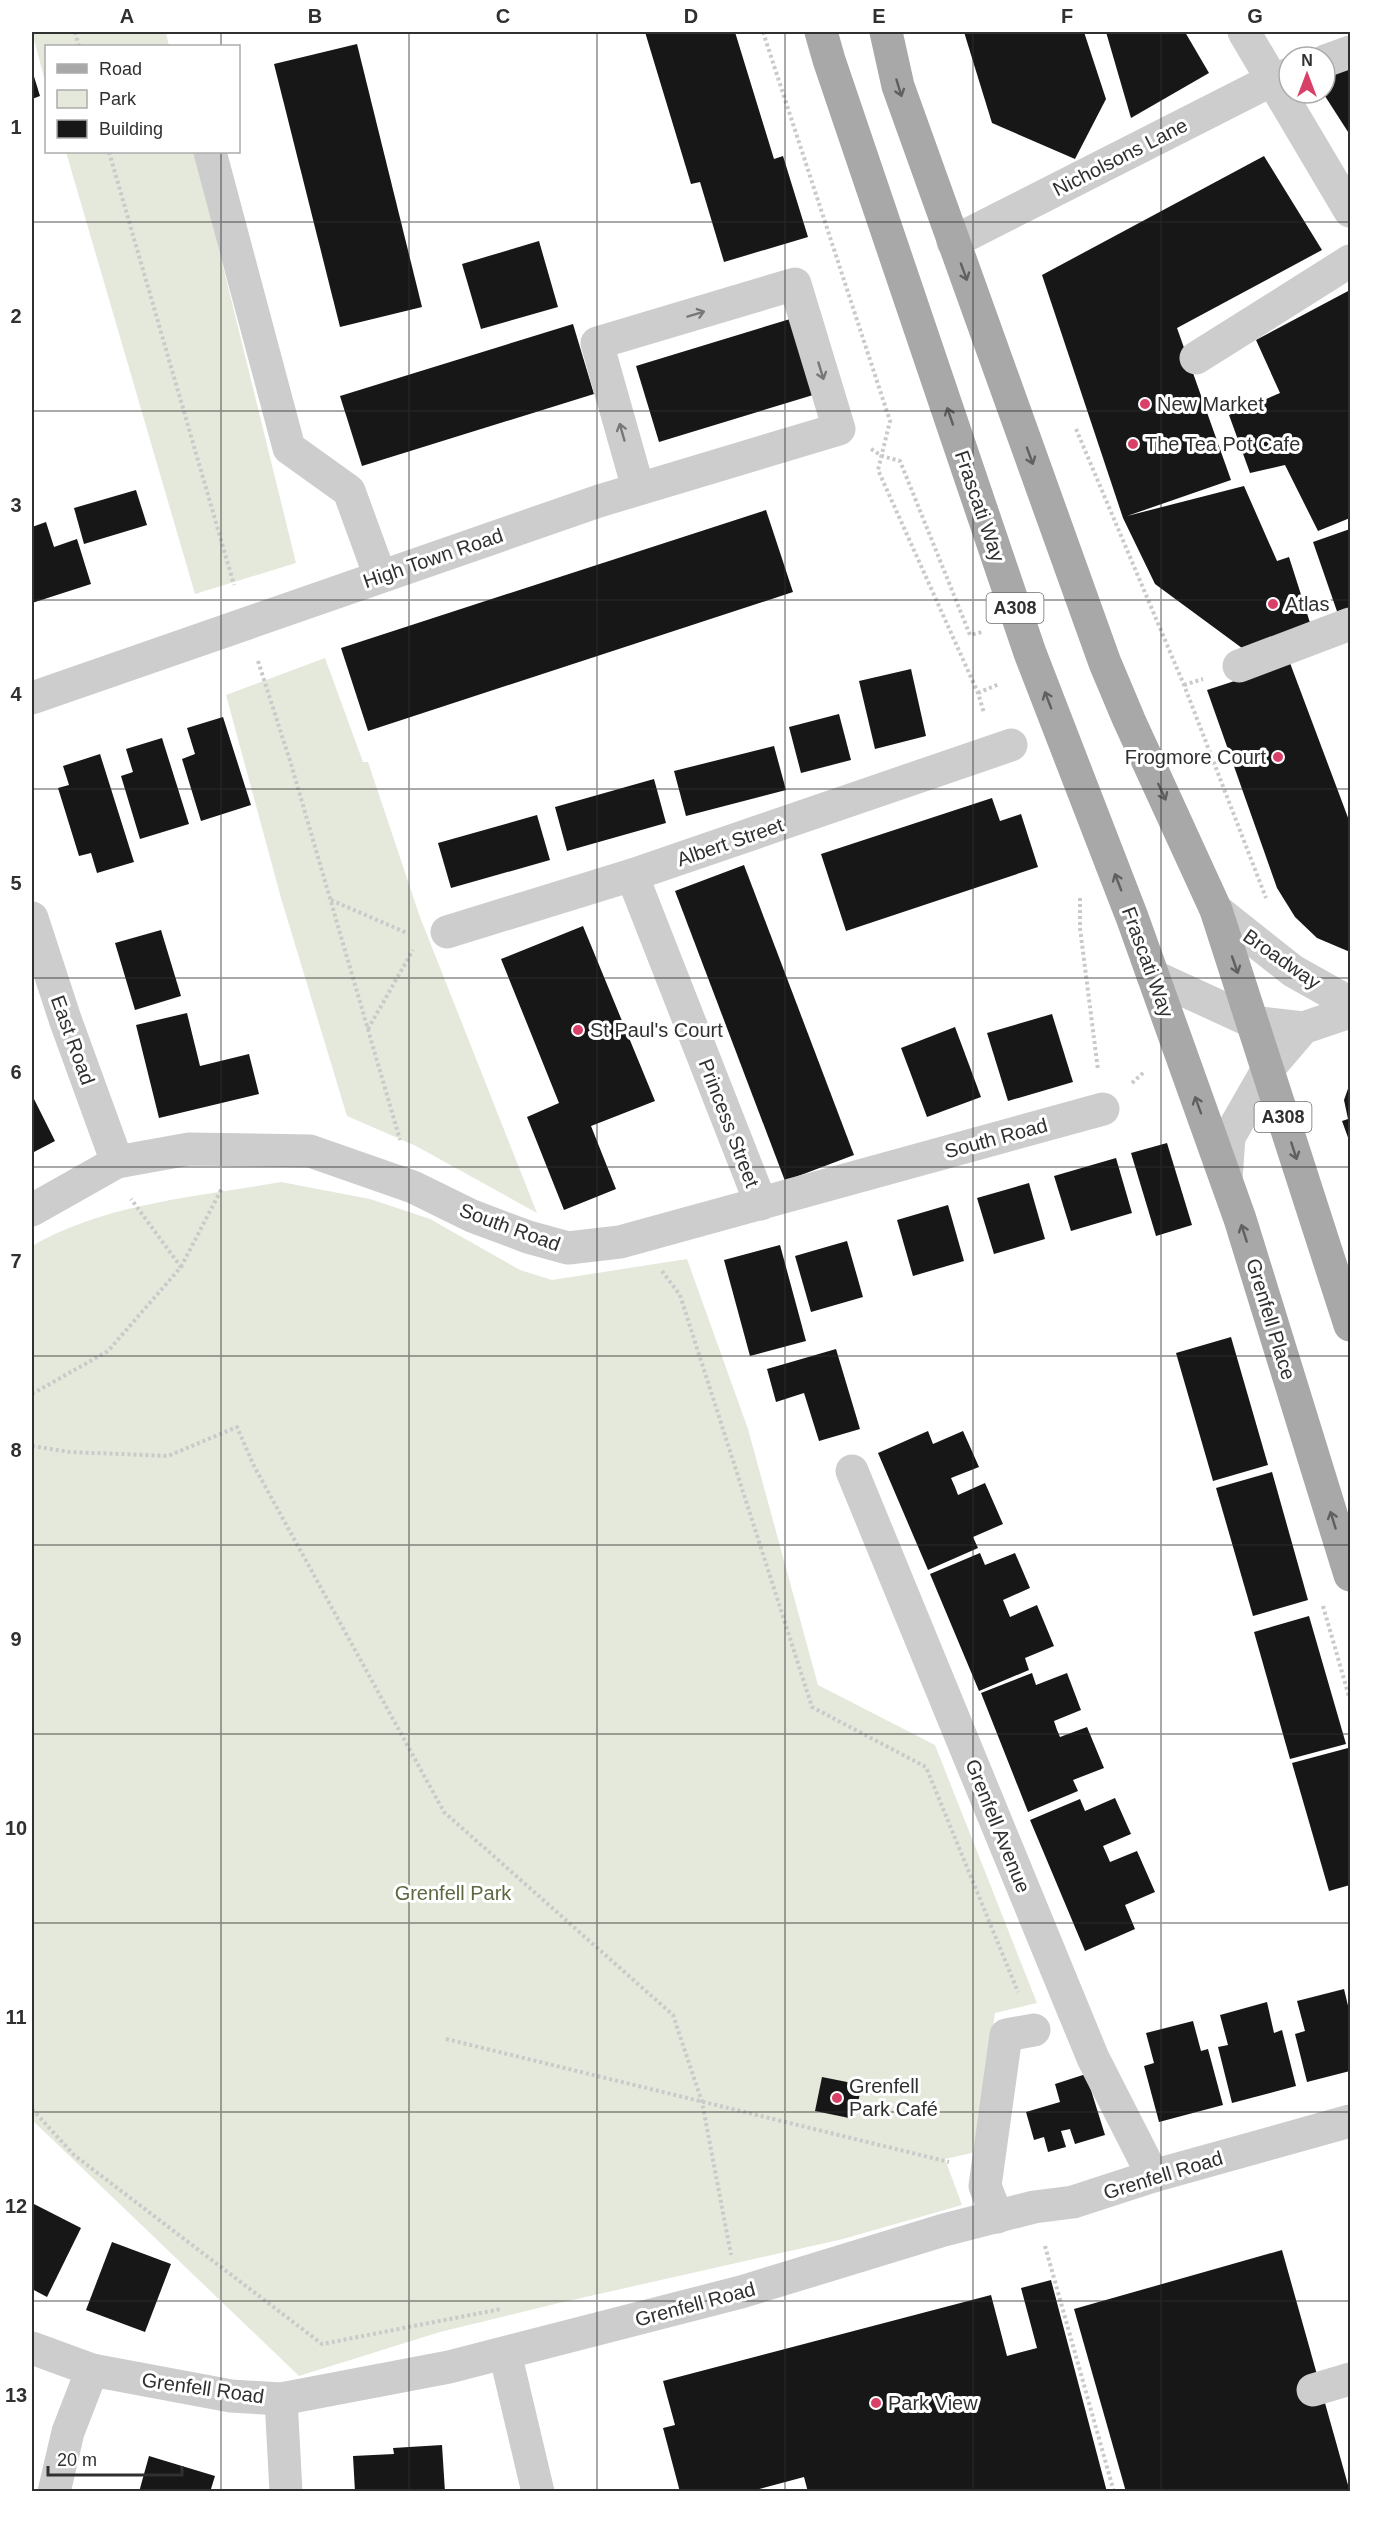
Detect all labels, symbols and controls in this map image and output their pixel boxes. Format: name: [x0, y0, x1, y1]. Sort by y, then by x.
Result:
text: A: [120, 5, 134, 27]
text: B: [308, 5, 322, 27]
text: C: [496, 5, 510, 27]
text: D: [684, 5, 698, 27]
text: E: [872, 5, 886, 27]
text: F: [1061, 5, 1073, 27]
text: G: [1247, 5, 1263, 27]
legend: [45, 45, 240, 153]
north arrow: [1277, 45, 1337, 105]
text: N: [1301, 52, 1313, 69]
text: Road: [99, 59, 142, 79]
one-way arrow: [895, 78, 906, 97]
text: Park: [99, 89, 137, 109]
street label: Nicholsons Lane: [1049, 114, 1191, 200]
text: 1: [10, 116, 22, 138]
text: Building: [99, 119, 163, 139]
one-way arrow: [959, 263, 970, 281]
text: 2: [10, 305, 22, 327]
one-way arrow: [686, 307, 705, 318]
one-way arrow: [816, 361, 827, 380]
place label: New Market: [1157, 393, 1264, 415]
marker: New Market: [1138, 397, 1152, 411]
one-way arrow: [943, 407, 954, 426]
one-way arrow: [616, 423, 627, 442]
place label: The Tea Pot Cafe: [1145, 433, 1300, 455]
marker: The Tea Pot Cafe: [1126, 437, 1140, 451]
one-way arrow: [1026, 446, 1037, 465]
street label: Frascati Way: [951, 448, 1009, 564]
text: 3: [10, 494, 22, 516]
street label: High Town Road: [360, 524, 506, 592]
road number: A308: [986, 593, 1044, 623]
place label: Atlas: [1285, 593, 1329, 615]
marker: Atlas: [1266, 597, 1280, 611]
text: 4: [10, 683, 22, 705]
one-way arrow: [1042, 691, 1053, 709]
place label: Frogmore Court: [1125, 746, 1266, 768]
marker: Frogmore Court: [1271, 750, 1285, 764]
one-way arrow: [1157, 783, 1168, 801]
street label: Albert Street: [674, 813, 787, 870]
text: 5: [10, 872, 22, 894]
one-way arrow: [1112, 873, 1123, 891]
street label: Frascati Way: [1118, 904, 1178, 1020]
street label: Broadway: [1239, 924, 1325, 994]
one-way arrow: [1230, 955, 1241, 974]
street label: East Road: [47, 992, 99, 1088]
place label: St Paul's Court: [590, 1019, 723, 1041]
marker: St Paul's Court: [571, 1023, 585, 1037]
street label: Princess Street: [694, 1056, 764, 1191]
text: 6: [10, 1061, 22, 1083]
one-way arrow: [1192, 1096, 1203, 1114]
road number: A308: [1254, 1102, 1312, 1132]
street label: South Road: [942, 1114, 1050, 1162]
one-way arrow: [1290, 1141, 1301, 1160]
street label: South Road: [457, 1199, 563, 1255]
one-way arrow: [1238, 1224, 1249, 1243]
text: 7: [10, 1250, 22, 1272]
street label: Grenfell Place: [1242, 1256, 1300, 1382]
text: 8: [10, 1439, 22, 1461]
one-way arrow: [1327, 1511, 1338, 1530]
text: 9: [10, 1628, 22, 1650]
street label: Grenfell Avenue: [961, 1756, 1035, 1896]
text: 10: [5, 1817, 27, 1839]
park label: Grenfell Park: [395, 1882, 512, 1904]
text: 11: [5, 2006, 27, 2028]
place label: Grenfell Park Café: [849, 2075, 938, 2120]
marker: Grenfell Park Café: [830, 2091, 844, 2105]
street label: Grenfell Road: [1101, 2146, 1225, 2204]
text: 12: [5, 2195, 27, 2217]
street label: Grenfell Road: [633, 2277, 757, 2331]
street label: Grenfell Road: [140, 2369, 266, 2407]
text: 13: [5, 2384, 27, 2406]
place label: Park View: [888, 2392, 978, 2414]
marker: Park View: [869, 2396, 883, 2410]
scale bar: [48, 2439, 182, 2477]
text: 20 m: [57, 2450, 97, 2470]

